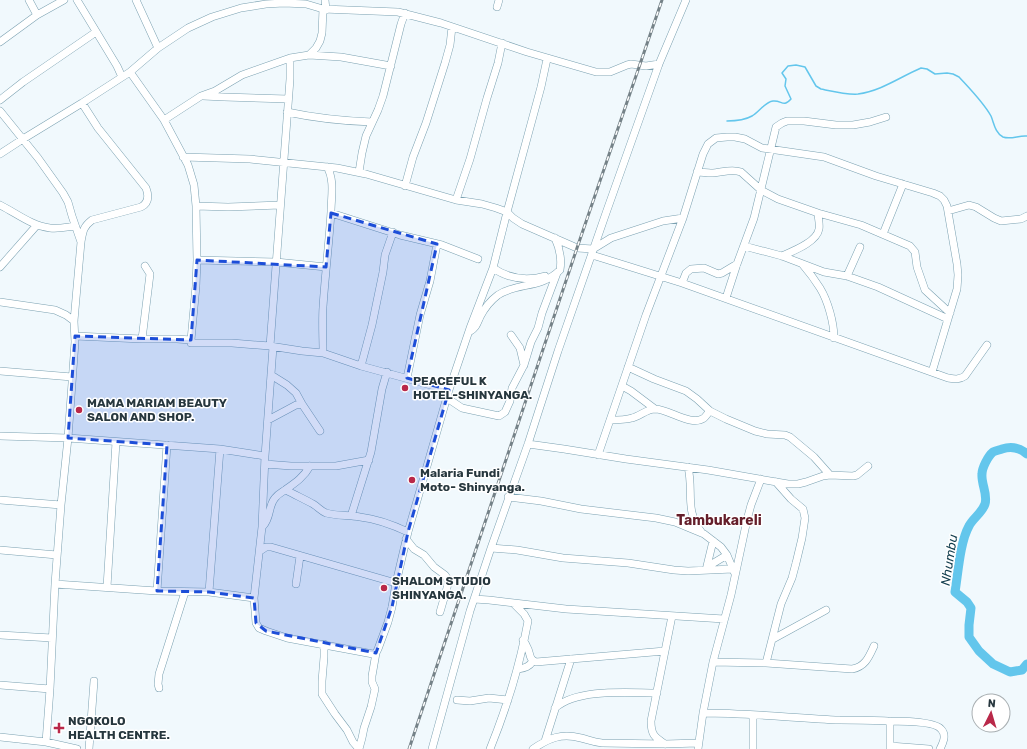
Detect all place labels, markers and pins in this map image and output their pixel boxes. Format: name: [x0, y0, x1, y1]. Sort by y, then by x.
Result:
place label: PEACEFUL K HOTEL-SHINYANGA.: [413, 374, 532, 402]
marker: PEACEFUL K HOTEL-SHINYANGA.: [400, 383, 410, 393]
place label: MAMA MARIAM BEAUTY SALON AND SHOP.: [87, 396, 227, 424]
marker: MAMA MARIAM BEAUTY SALON AND SHOP.: [74, 405, 84, 415]
place label: Malaria Fundi Moto- Shinyanga.: [420, 466, 525, 494]
marker: Malaria Fundi Moto- Shinyanga.: [407, 475, 417, 485]
place label: SHALOM STUDIO SHINYANGA.: [392, 574, 491, 602]
marker: SHALOM STUDIO SHINYANGA.: [379, 583, 389, 593]
place label: NGOKOLO HEALTH CENTRE.: [68, 714, 170, 742]
marker: NGOKOLO HEALTH CENTRE.: [53, 722, 65, 734]

